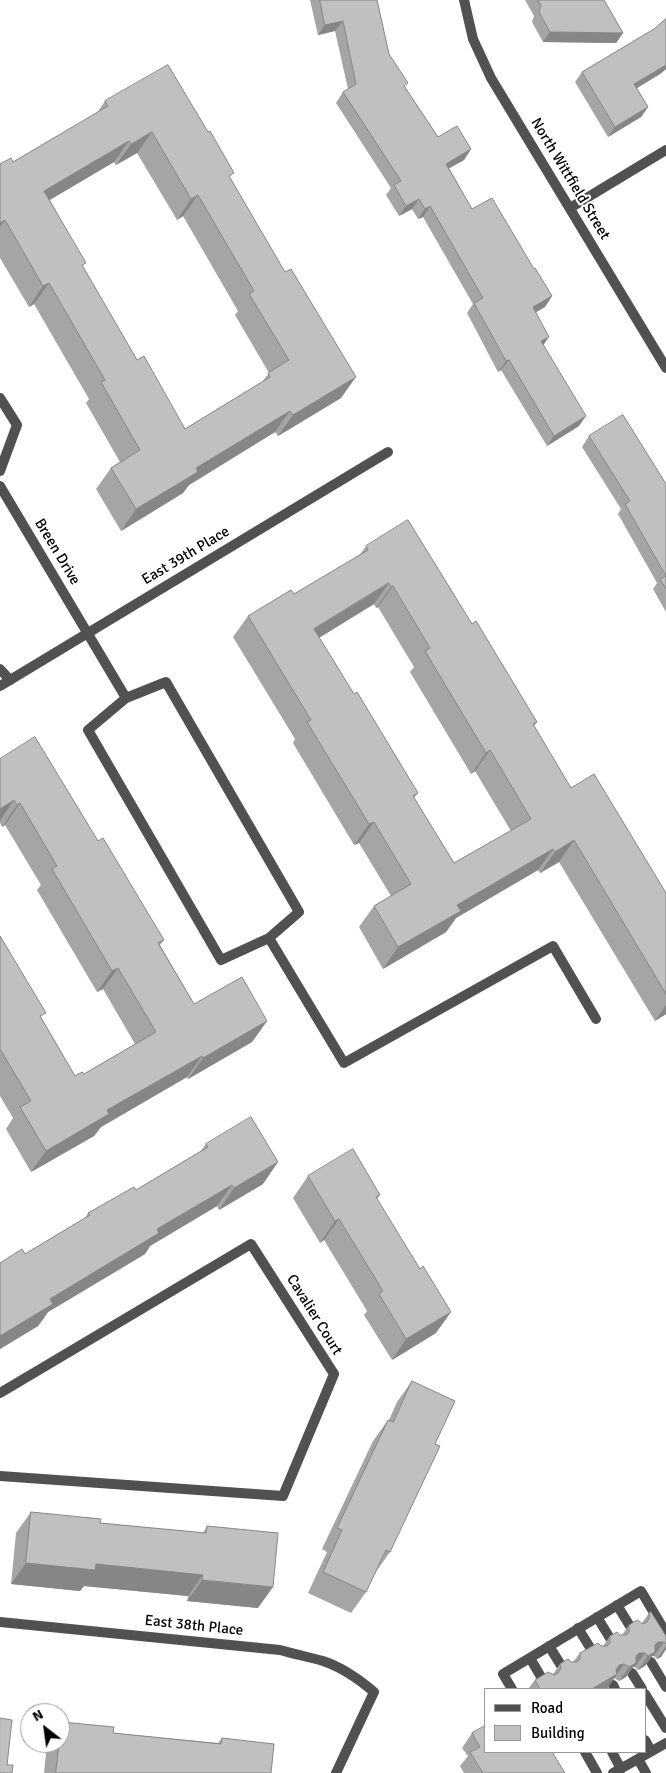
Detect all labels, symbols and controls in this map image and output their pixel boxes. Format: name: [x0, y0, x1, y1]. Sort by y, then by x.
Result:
street label: North Wittfield Street: [527, 115, 613, 243]
street label: Breen Drive: [30, 516, 84, 588]
street label: East 39th Place: [139, 523, 233, 589]
street label: Cavalier Court: [282, 1271, 346, 1359]
street label: East 38th Place: [144, 1612, 244, 1640]
legend: [483, 1688, 646, 1753]
text: Road: [531, 1699, 563, 1717]
north arrow: [20, 1703, 70, 1753]
text: N: [29, 1706, 46, 1725]
text: Building: [531, 1724, 585, 1742]

